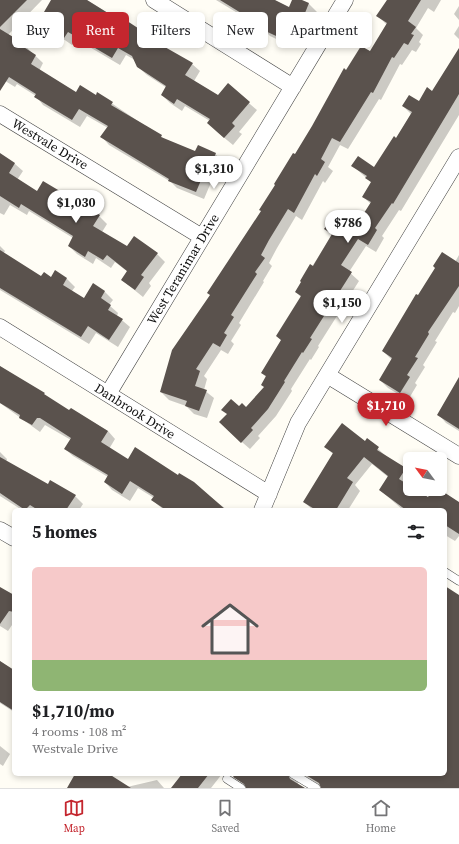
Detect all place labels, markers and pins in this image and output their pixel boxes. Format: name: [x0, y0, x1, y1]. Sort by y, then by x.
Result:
pin: $1,310: [181, 156, 247, 190]
pin: $1,030: [43, 190, 109, 224]
pin: $786: [324, 210, 372, 244]
pin: $1,150: [309, 290, 375, 324]
pin: $1,710: [353, 393, 419, 427]

